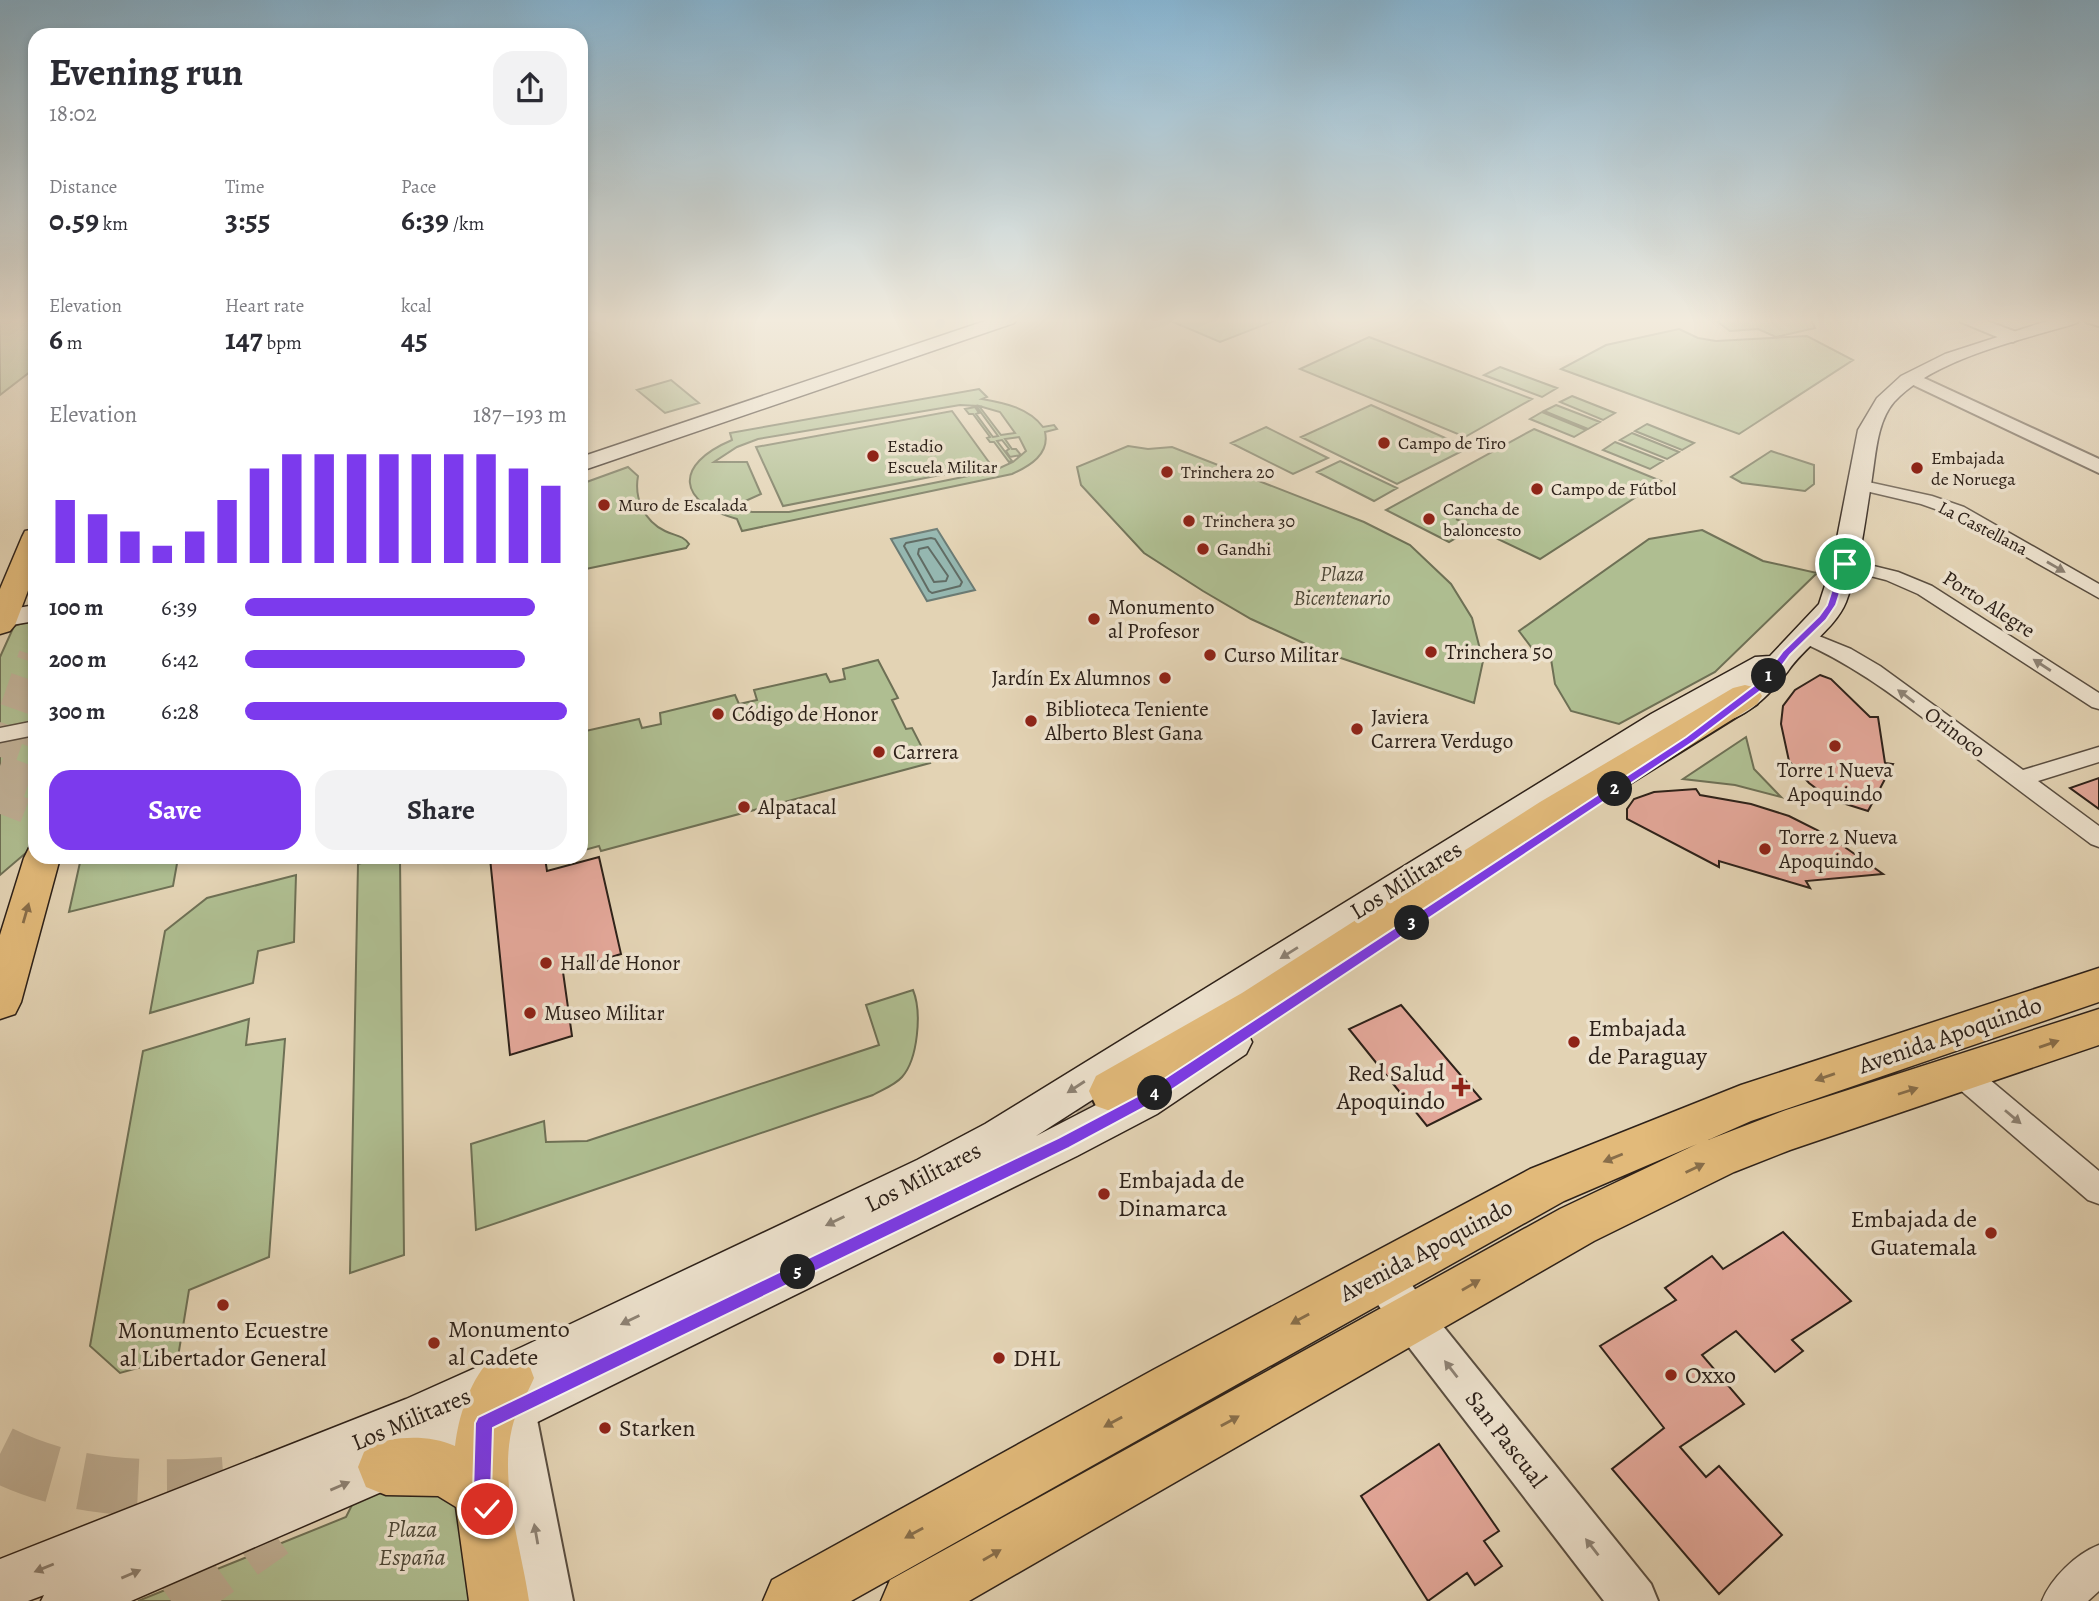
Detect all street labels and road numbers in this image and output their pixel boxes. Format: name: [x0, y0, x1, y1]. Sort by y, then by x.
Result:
street label: La Castellana: [1934, 495, 2032, 561]
street label: Porto Alegre: [1938, 564, 2040, 644]
street label: Orinoco: [1919, 700, 1991, 764]
street label: Los Militares: [1344, 833, 1468, 927]
street label: Avenida Apoquindo: [1853, 989, 2046, 1082]
street label: Los Militares: [859, 1134, 987, 1220]
street label: Avenida Apoquindo: [1333, 1191, 1518, 1310]
street label: Los Militares: [347, 1380, 475, 1458]
street label: San Pascual: [1458, 1384, 1554, 1494]

